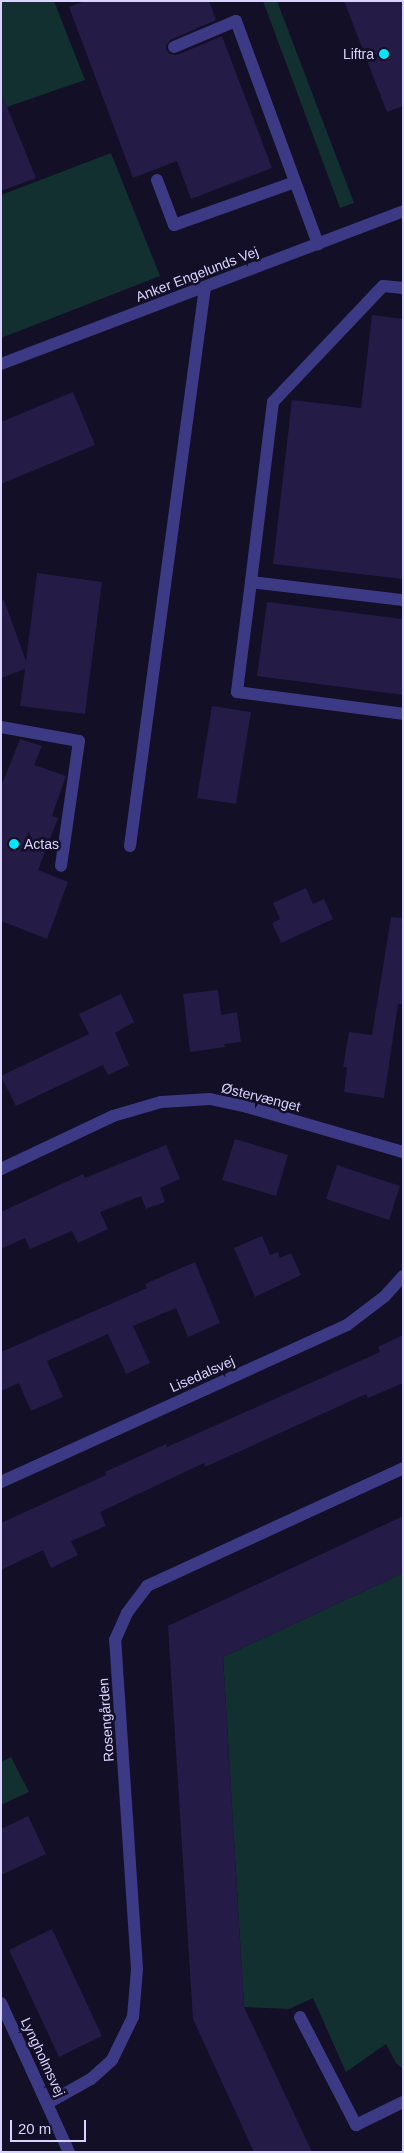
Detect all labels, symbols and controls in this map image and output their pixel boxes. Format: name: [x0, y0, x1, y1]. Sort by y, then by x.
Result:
place label: Liftra: [343, 46, 374, 62]
marker: Liftra: [378, 48, 390, 60]
street label: Anker Engelunds Vej: [133, 243, 261, 305]
place label: Actas: [24, 836, 59, 852]
marker: Actas: [8, 838, 20, 850]
street label: Østervænget: [220, 1079, 302, 1115]
street label: Lisedalsvej: [167, 1352, 237, 1396]
street label: Rosengården: [95, 1677, 117, 1763]
street label: Lyngholmsvej: [17, 2015, 69, 2099]
scale bar: [12, 2110, 89, 2142]
text: 20 m: [18, 2120, 51, 2137]

